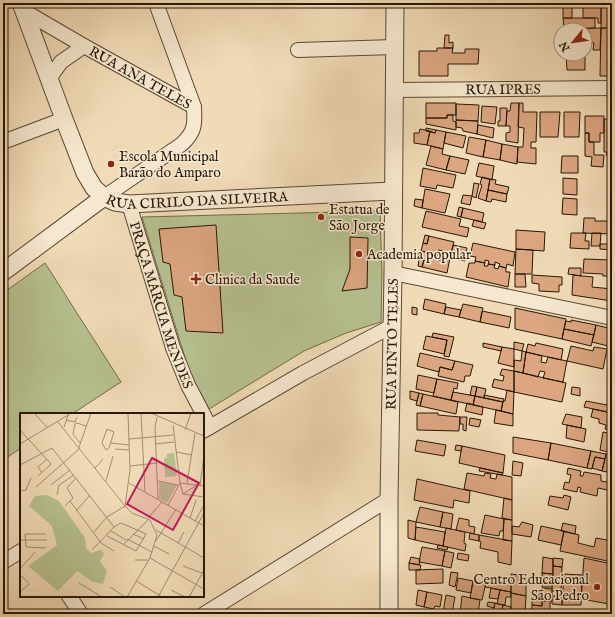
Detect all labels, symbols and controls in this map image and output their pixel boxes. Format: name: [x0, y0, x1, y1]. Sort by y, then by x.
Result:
north arrow: [553, 22, 593, 62]
text: N: [556, 38, 574, 55]
street label: RUA ANA TELES: [86, 43, 194, 114]
street label: RUA IPRES: [465, 81, 541, 99]
place label: Escola Municipal Barão do Amparo: [119, 148, 221, 182]
marker: Escola Municipal Barão do Amparo: [106, 159, 116, 169]
street label: RUA CIRILO DA SILVEIRA: [103, 188, 289, 214]
place label: Estatua de São Jorge: [329, 201, 390, 235]
marker: Estatua de São Jorge: [316, 212, 326, 222]
street label: PRAÇA MÁRCIA MENDES: [125, 219, 197, 392]
place label: Academia popular: [366, 246, 471, 264]
marker: Academia popular: [354, 249, 364, 259]
place label: Clinica da Saude: [205, 271, 300, 289]
marker: Clinica da Saude: [190, 273, 202, 285]
street label: RUA PINTO TELES: [383, 278, 403, 410]
inset map: [20, 413, 204, 597]
place label: Centro Educacional São Pedro: [474, 571, 589, 605]
marker: Centro Educacional São Pedro: [592, 582, 602, 592]

